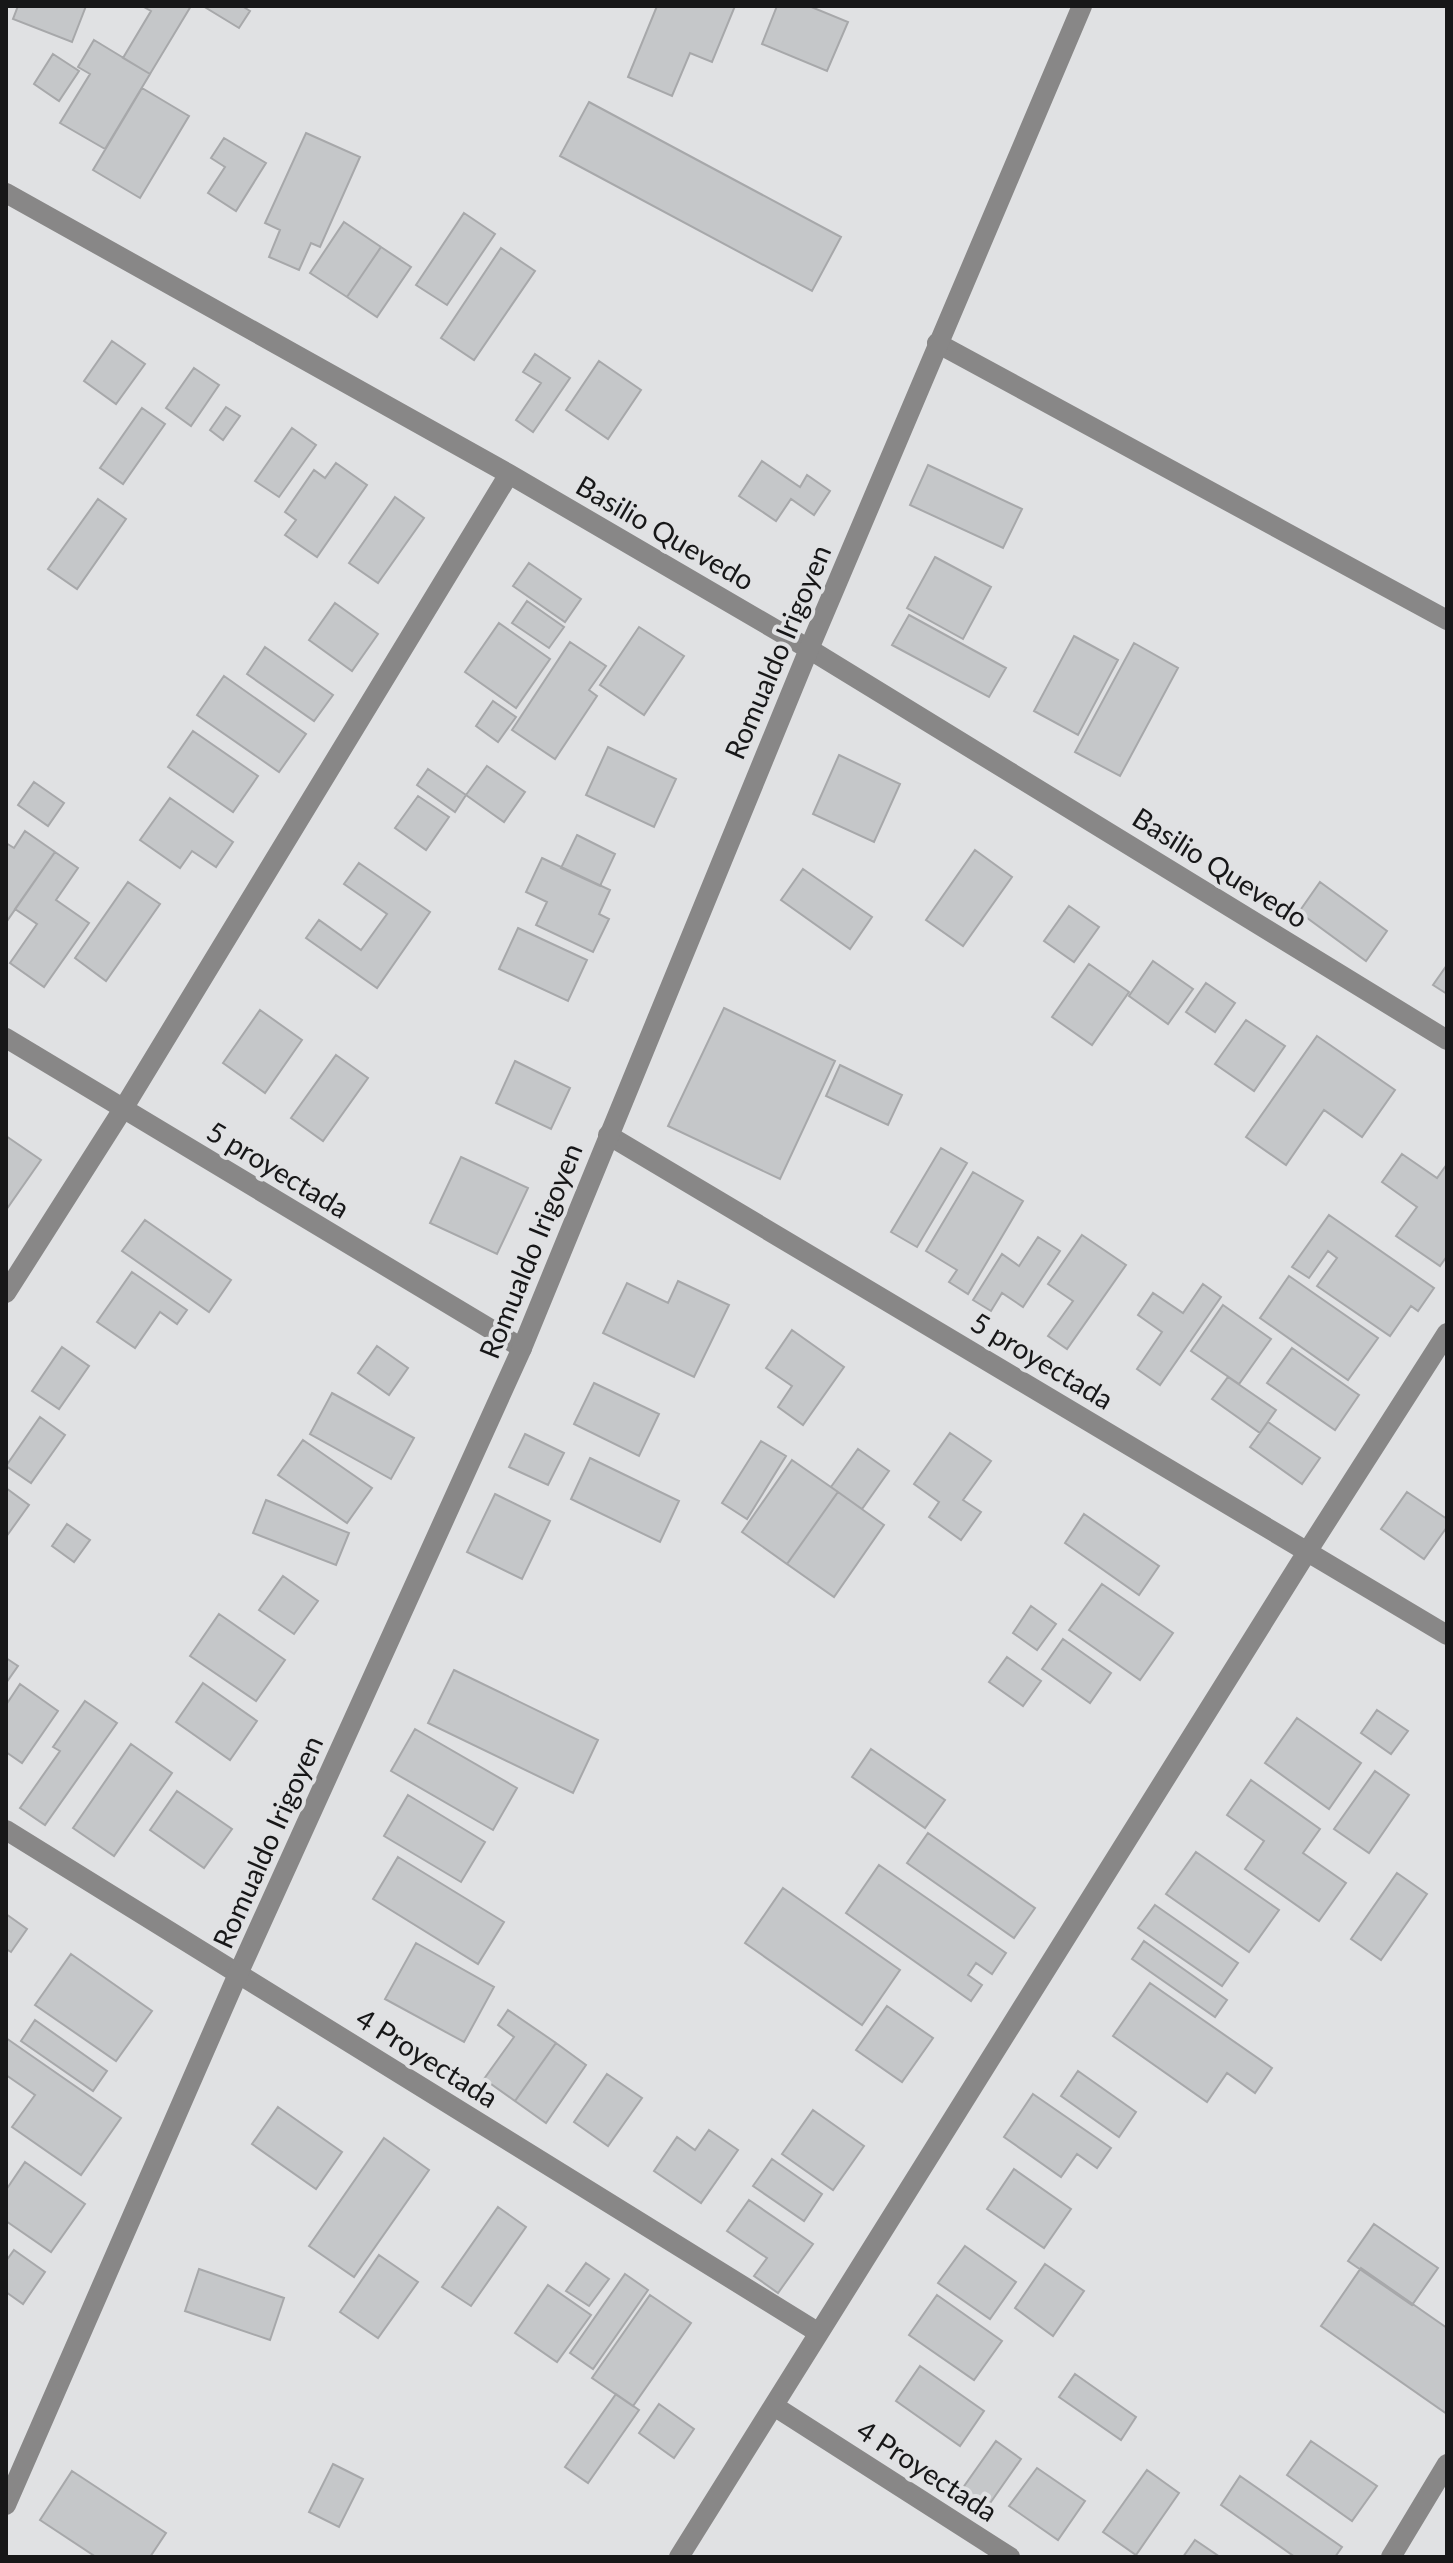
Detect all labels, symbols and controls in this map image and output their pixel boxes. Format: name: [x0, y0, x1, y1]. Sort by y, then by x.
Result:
street label: Basilio Quevedo: [571, 467, 760, 597]
street label: Romualdo Irigoyen: [717, 539, 837, 764]
street label: Basilio Quevedo: [1127, 800, 1314, 934]
street label: 5 proyectada: [201, 1113, 356, 1225]
street label: Romualdo Irigoyen: [471, 1138, 589, 1363]
street label: 5 proyectada: [965, 1304, 1120, 1416]
street label: Romualdo Irigoyen: [205, 1730, 329, 1953]
street label: 4 Proyectada: [350, 2000, 505, 2114]
street label: 4 Proyectada: [851, 2412, 1004, 2528]

